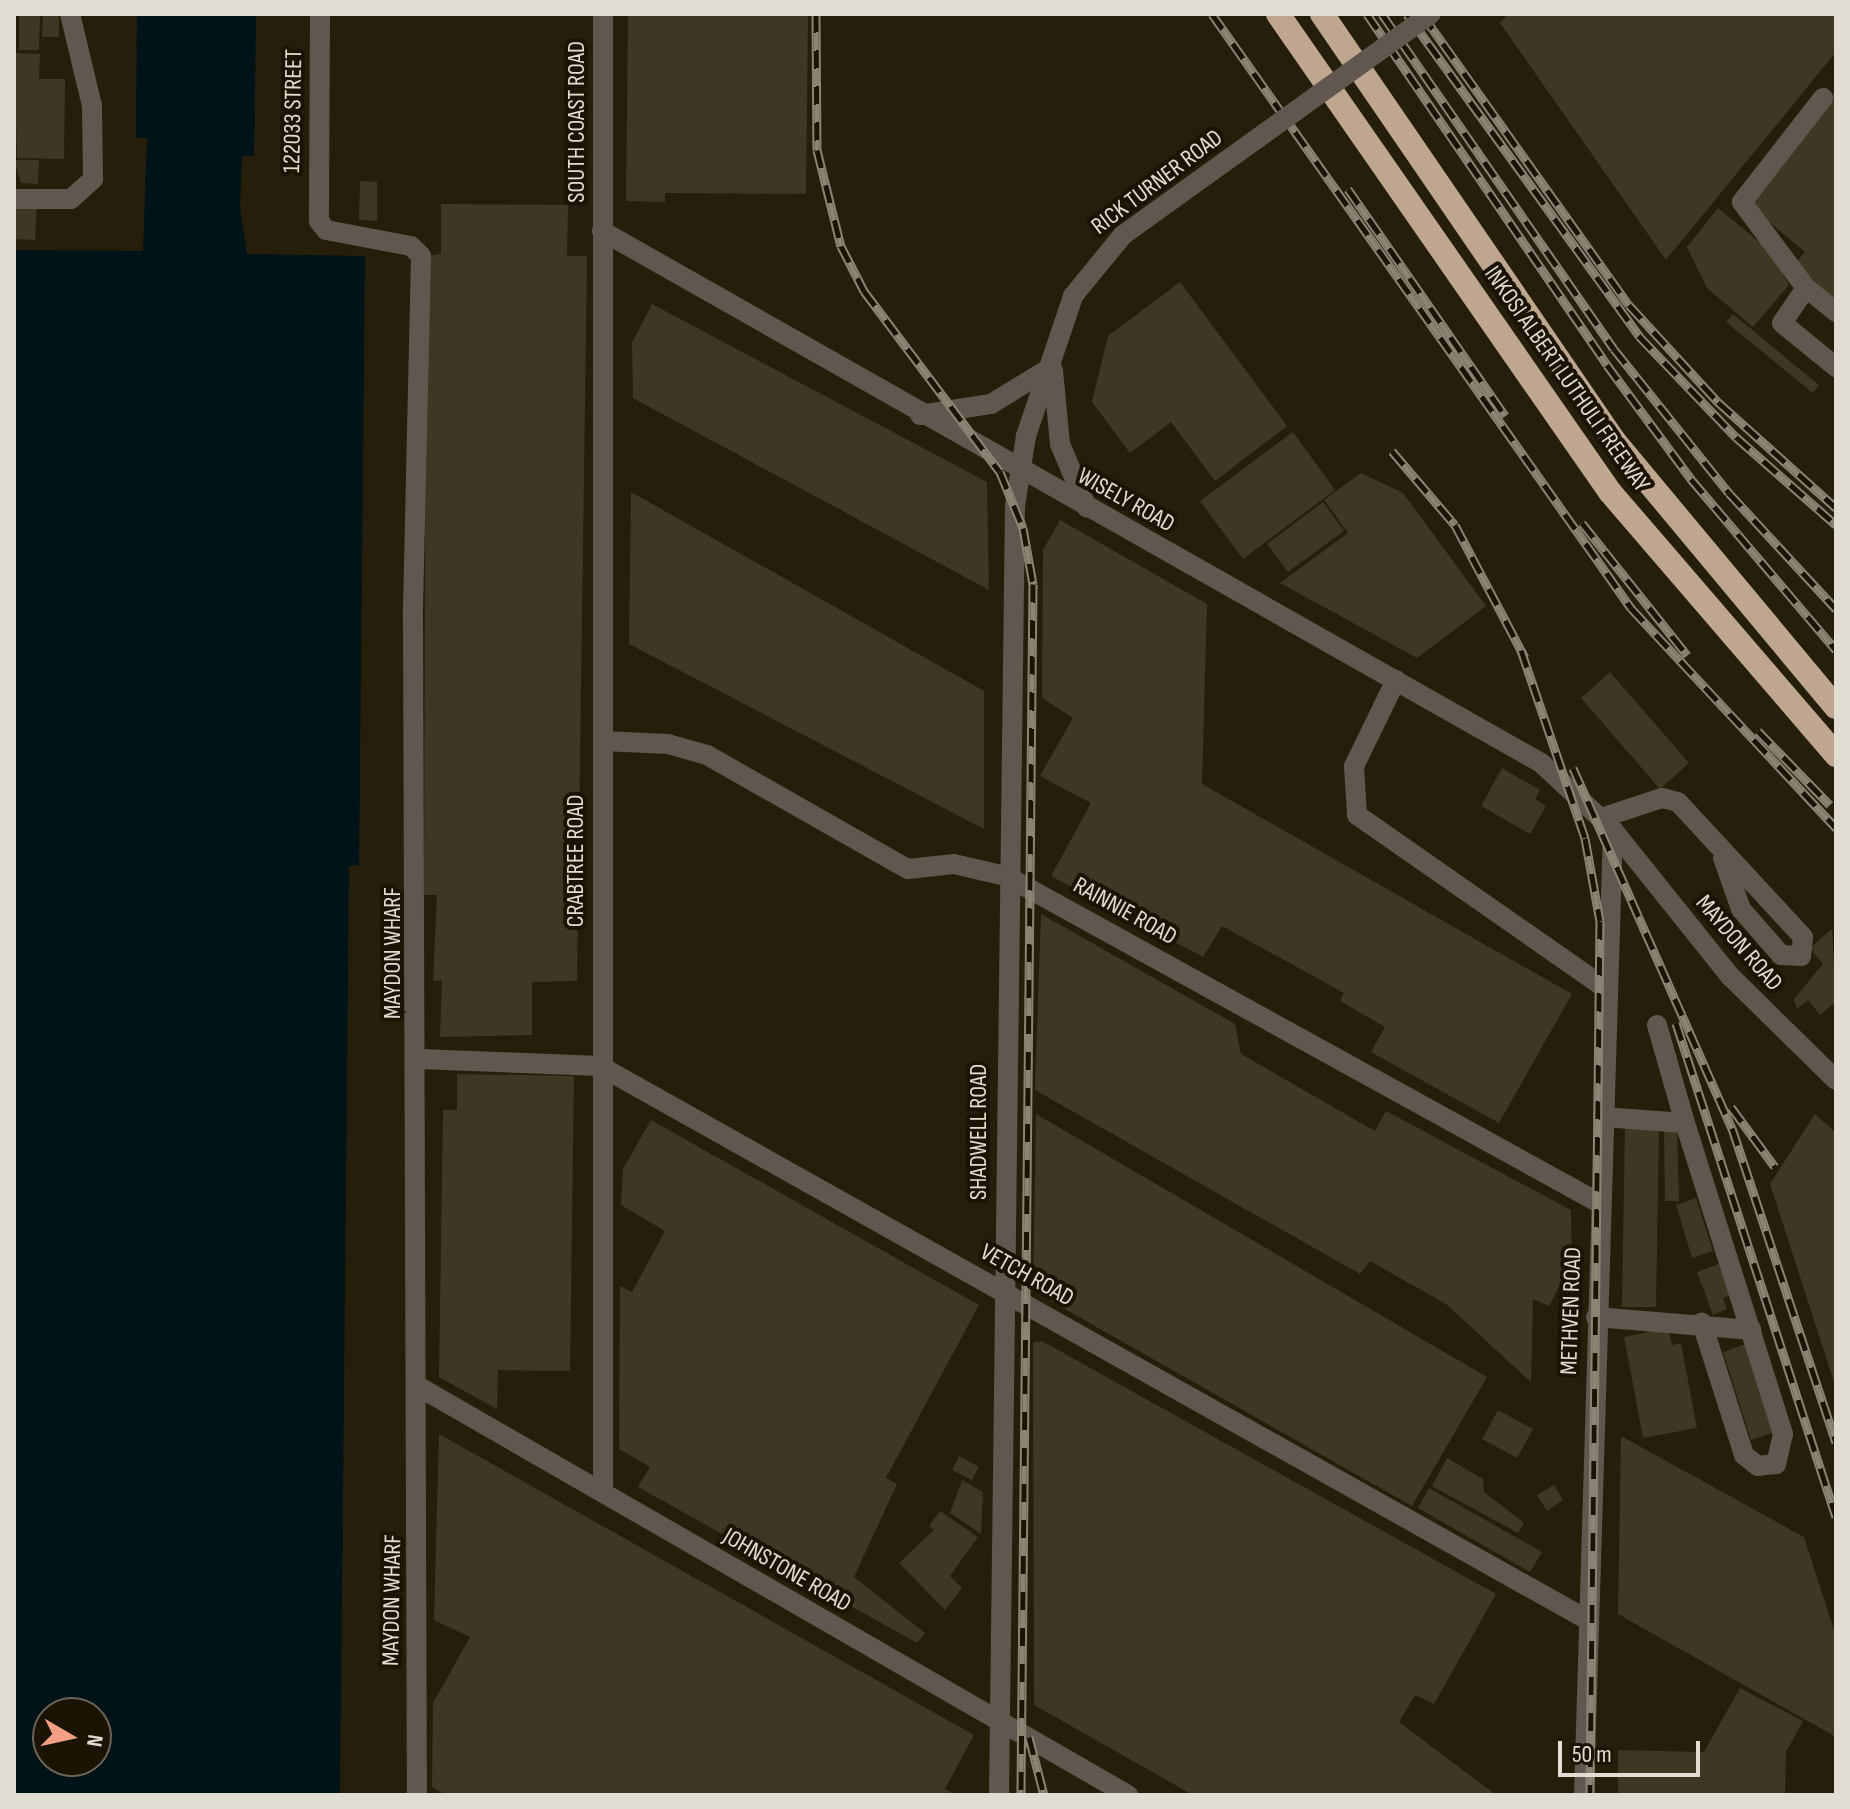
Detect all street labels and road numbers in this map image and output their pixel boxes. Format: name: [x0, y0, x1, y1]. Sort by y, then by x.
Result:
street label: SOUTH COAST ROAD: [563, 41, 591, 203]
street label: 122033 STREET: [278, 49, 308, 173]
street label: RICK TURNER ROAD: [1086, 123, 1228, 241]
street label: INKOSI ALBERT LUTHULI FREEWAY: [1478, 261, 1656, 497]
street label: WISELY ROAD: [1072, 462, 1180, 538]
street label: CRABTREE ROAD: [562, 795, 590, 927]
street label: RAINNIE ROAD: [1068, 871, 1182, 951]
street label: MAYDON WHARF: [379, 887, 407, 1019]
street label: MAYDON ROAD: [1689, 889, 1789, 997]
street label: SHADWELL ROAD: [965, 1064, 993, 1200]
street label: VETCH ROAD: [975, 1238, 1079, 1312]
street label: METHVEN ROAD: [1554, 1247, 1588, 1375]
street label: JOHNSTONE ROAD: [718, 1522, 856, 1618]
street label: MAYDON WHARF: [376, 1534, 408, 1666]

